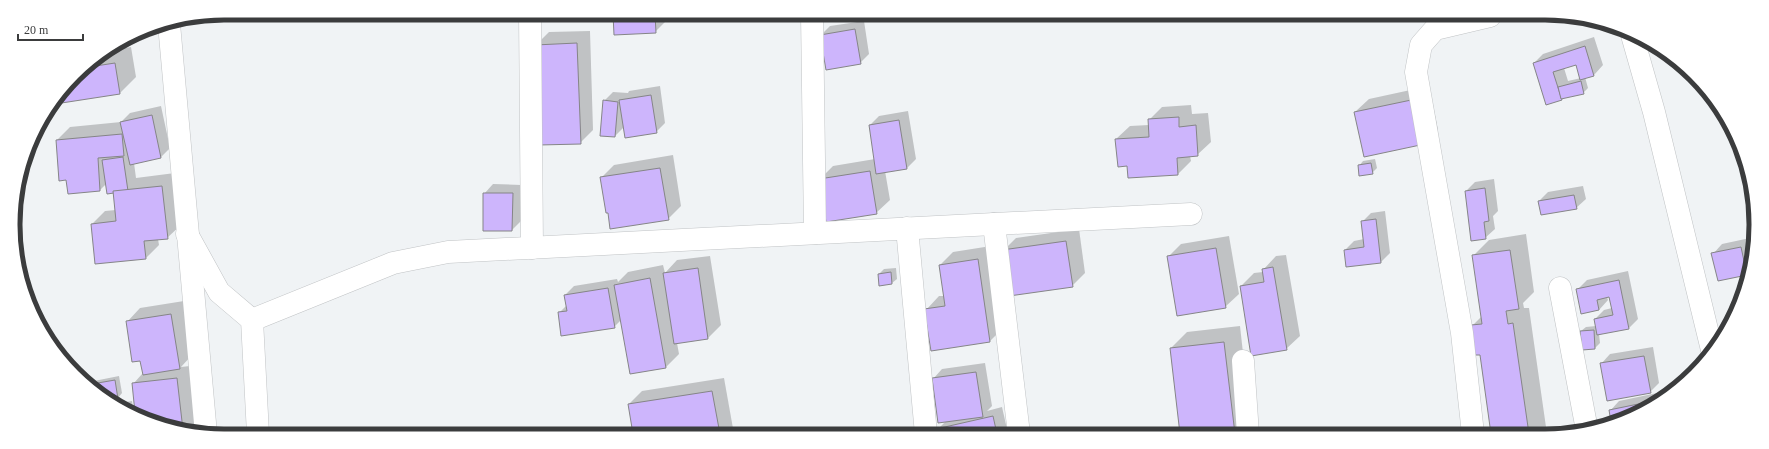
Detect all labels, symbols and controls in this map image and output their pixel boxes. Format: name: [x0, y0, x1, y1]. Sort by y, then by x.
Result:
scale bar: [18, 16, 83, 42]
text: 20 m: [24, 23, 49, 37]

